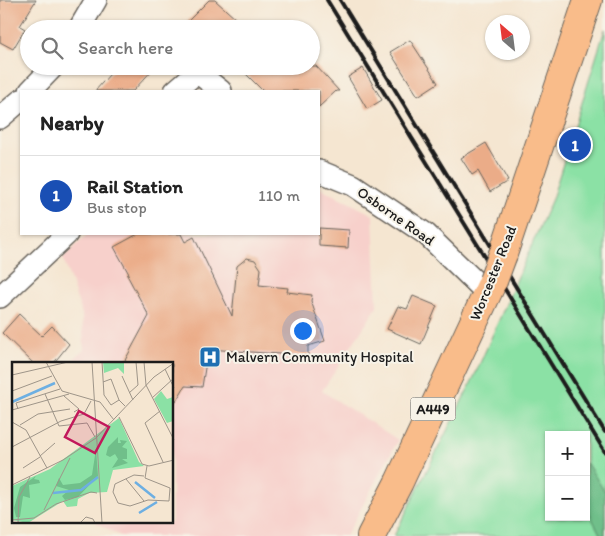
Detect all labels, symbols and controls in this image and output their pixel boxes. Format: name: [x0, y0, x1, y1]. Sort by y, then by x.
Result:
north arrow: [485, 15, 530, 60]
search box: [20, 20, 320, 75]
icon: search: [38, 34, 66, 62]
text: Search here: [78, 36, 173, 59]
text: Nearby: [40, 110, 104, 135]
pin: 1: [559, 126, 591, 164]
text: Rail Station: [87, 175, 183, 198]
street label: Osborne Road: [354, 183, 438, 249]
text: 1: [52, 186, 60, 205]
text: 110 m: [258, 186, 300, 205]
text: Bus stop: [87, 198, 147, 217]
street label: Worcester Road: [466, 223, 520, 323]
your location: [290, 318, 316, 344]
hospital icon: Malvern Community Hospital: [198, 345, 222, 369]
place label: Malvern Community Hospital: [226, 348, 414, 366]
inset map: [12, 362, 174, 524]
road number: A449: [410, 398, 456, 420]
map controls: [545, 431, 590, 521]
button: +: [545, 431, 590, 476]
button: −: [545, 476, 590, 521]

